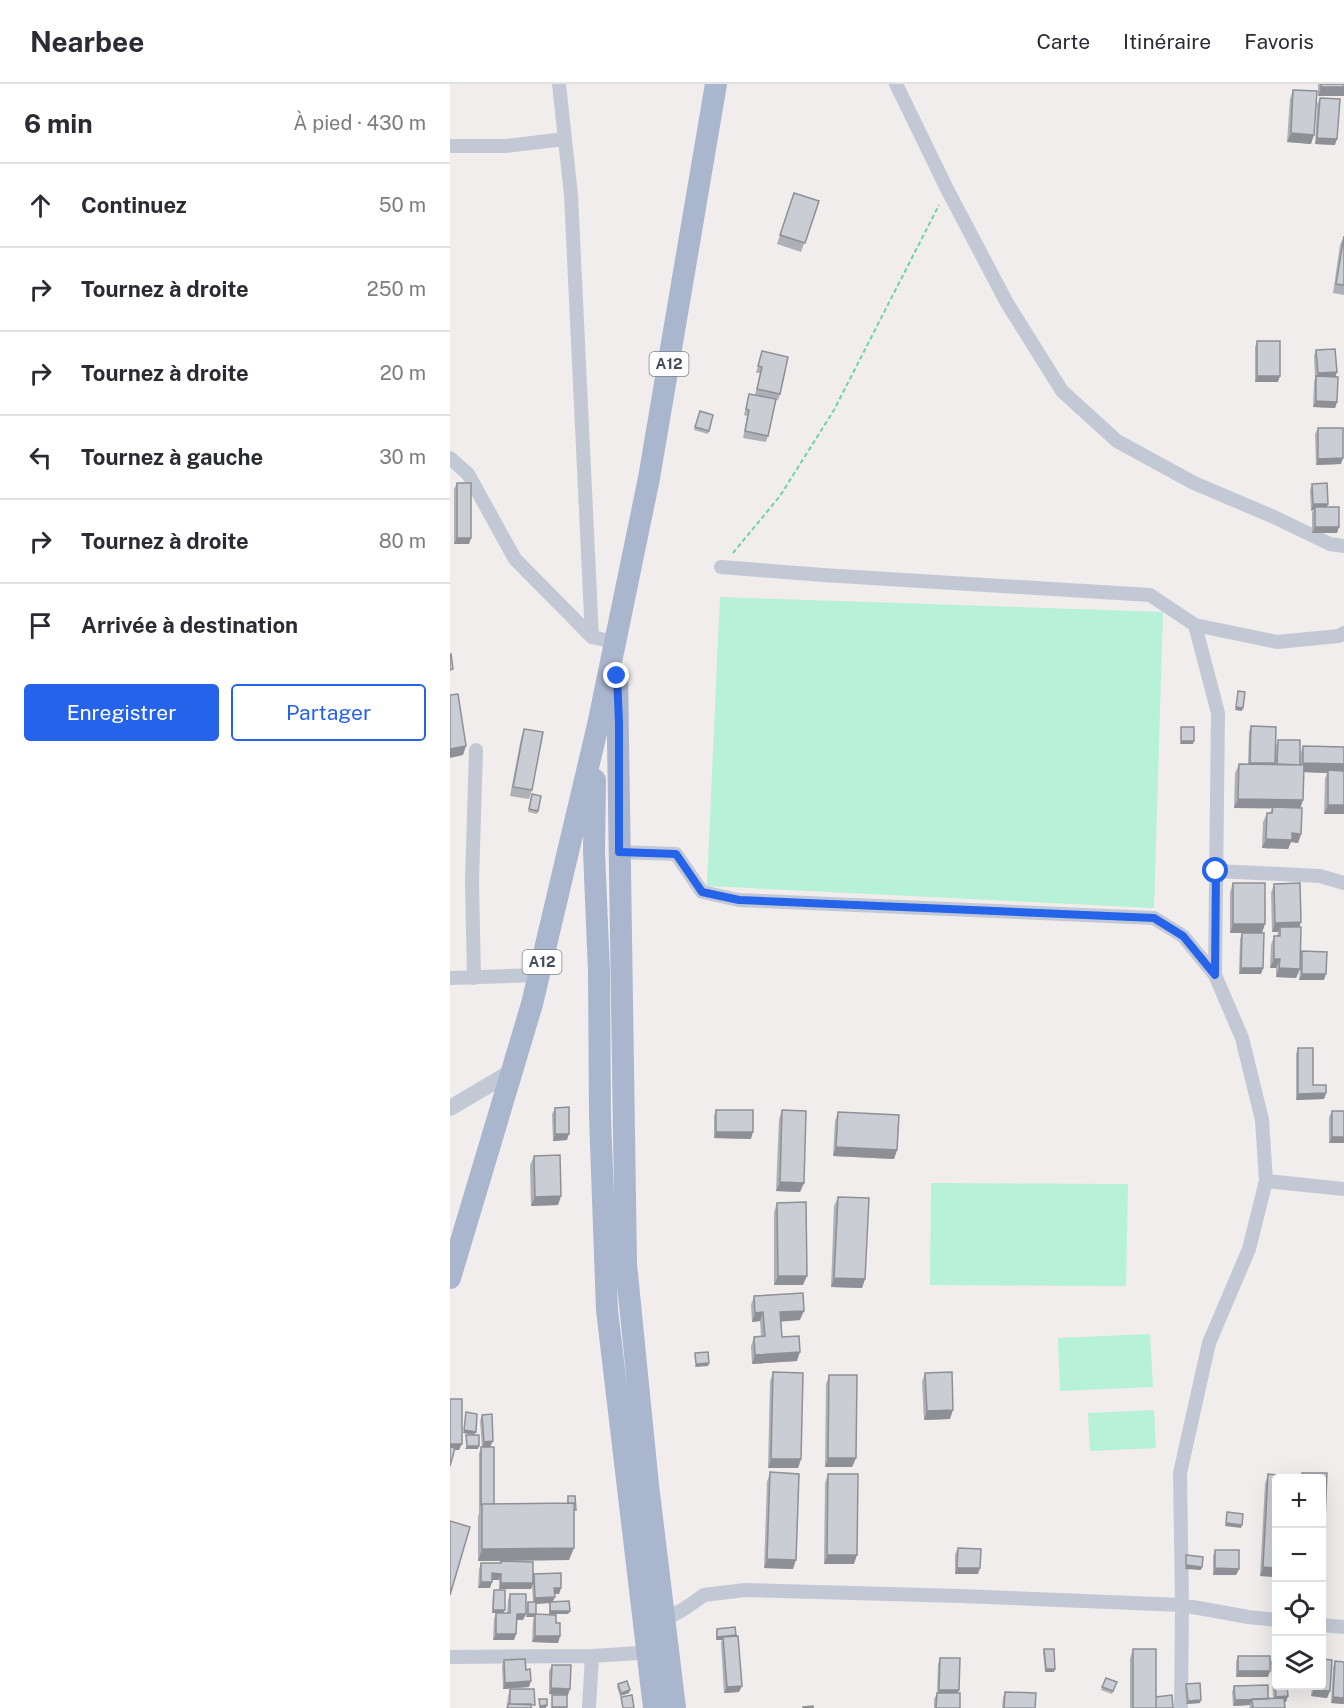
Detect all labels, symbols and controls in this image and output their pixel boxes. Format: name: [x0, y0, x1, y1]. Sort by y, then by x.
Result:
text: Nearbee: [30, 25, 144, 58]
text: Carte: [1036, 29, 1090, 54]
text: Itinéraire: [1123, 29, 1211, 54]
text: Favoris: [1244, 29, 1314, 54]
text: 6 min: [24, 108, 93, 139]
text: À pied · 430 m: [293, 111, 426, 135]
icon: ahead: [24, 189, 57, 222]
text: Continuez: [81, 192, 187, 218]
text: 50 m: [379, 193, 426, 217]
icon: right: [24, 273, 57, 306]
text: Tournez à droite: [81, 276, 249, 302]
text: 250 m: [367, 277, 426, 301]
road number: A12: [650, 352, 688, 376]
icon: right: [24, 357, 57, 390]
text: Tournez à droite: [81, 360, 249, 386]
text: 20 m: [380, 361, 426, 385]
icon: left: [24, 441, 57, 474]
text: Tournez à gauche: [81, 444, 263, 470]
text: 30 m: [379, 445, 426, 469]
icon: right: [24, 525, 57, 558]
text: Tournez à droite: [81, 528, 249, 554]
text: 80 m: [379, 529, 426, 553]
icon: arrive: [24, 609, 57, 642]
text: Arrivée à destination: [81, 612, 298, 638]
route end: [603, 662, 629, 688]
button: Enregistrer: [24, 684, 219, 741]
button: Partager: [231, 684, 426, 741]
route start: [1202, 857, 1228, 883]
road number: A12: [522, 950, 562, 974]
map controls: [1272, 1474, 1326, 1690]
button: +: [1272, 1474, 1326, 1528]
button: −: [1272, 1528, 1326, 1582]
button: locate: [1272, 1582, 1326, 1636]
button: layers: [1272, 1636, 1326, 1690]

